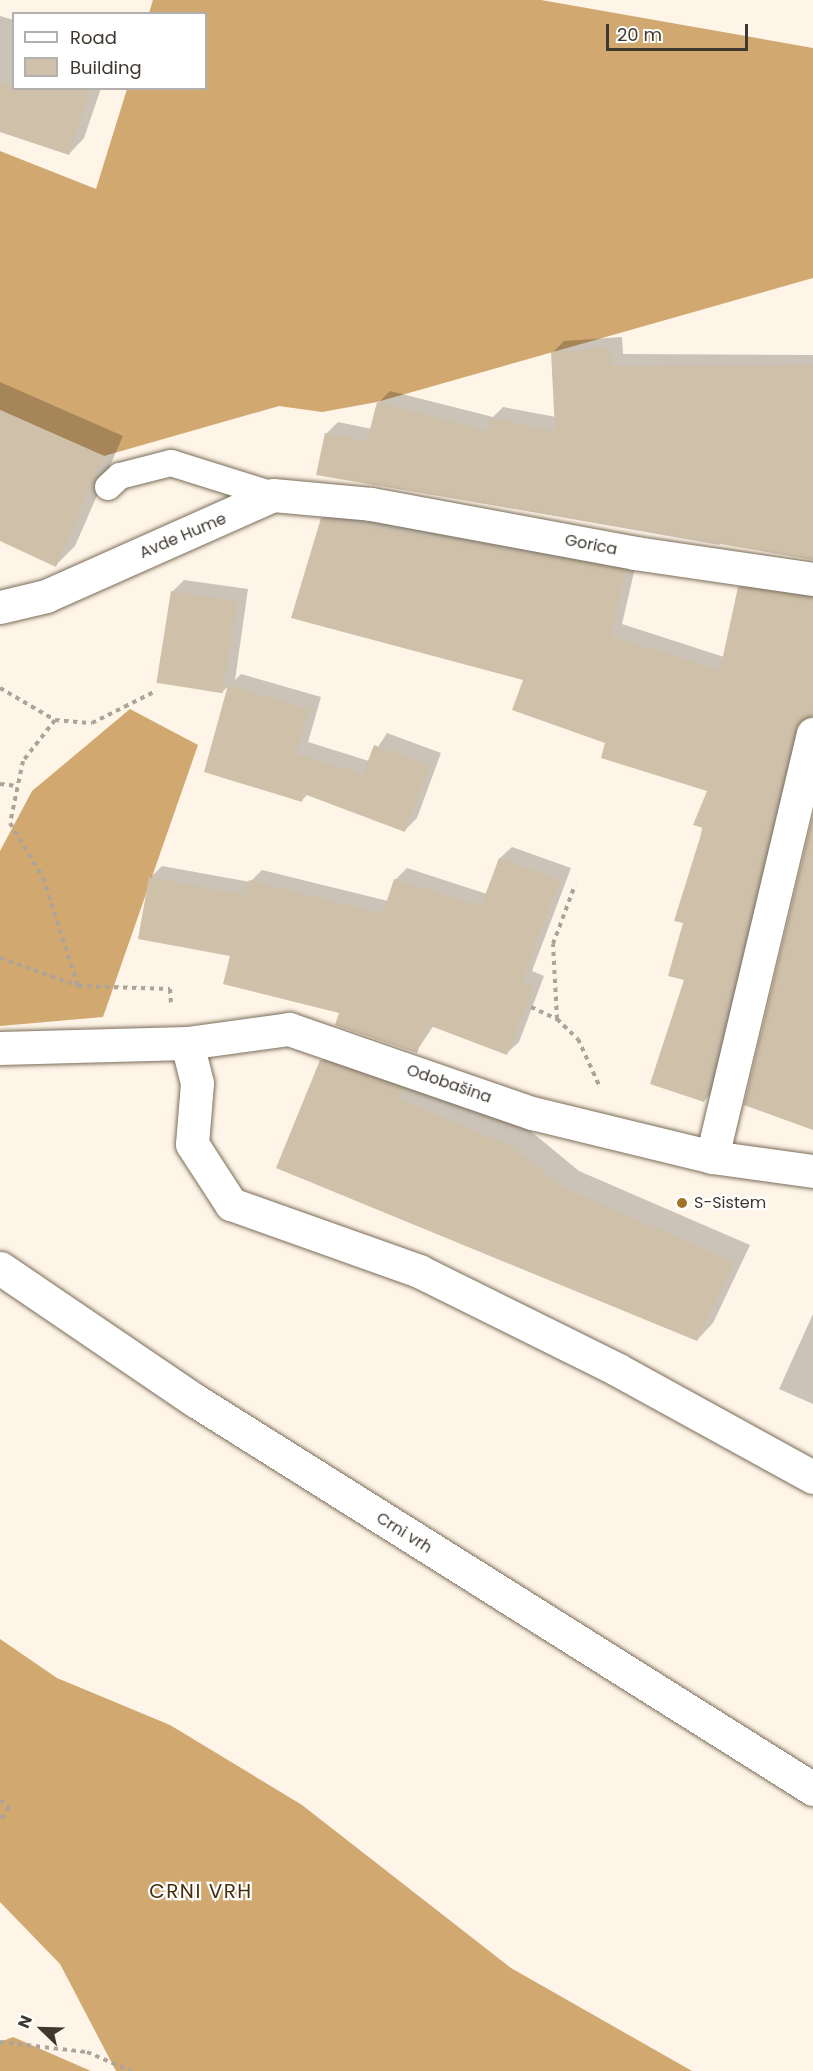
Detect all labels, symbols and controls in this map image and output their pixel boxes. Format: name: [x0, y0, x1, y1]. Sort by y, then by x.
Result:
legend: [12, 12, 207, 90]
scale bar: [609, 12, 752, 50]
text: 20 m: [617, 22, 662, 47]
text: Road: [70, 25, 117, 50]
text: Building: [70, 55, 142, 80]
street label: Avde Hume: [137, 509, 229, 563]
street label: Gorica: [563, 531, 619, 559]
street label: Odobašina: [404, 1060, 494, 1108]
place label: S-Sistem: [694, 1193, 766, 1213]
marker: S-Sistem: [675, 1196, 689, 1210]
street label: Crni vrh: [373, 1508, 435, 1558]
district label: CRNI VRH: [149, 1879, 253, 1903]
north arrow: [12, 1999, 72, 2059]
text: N: [12, 2012, 38, 2032]

